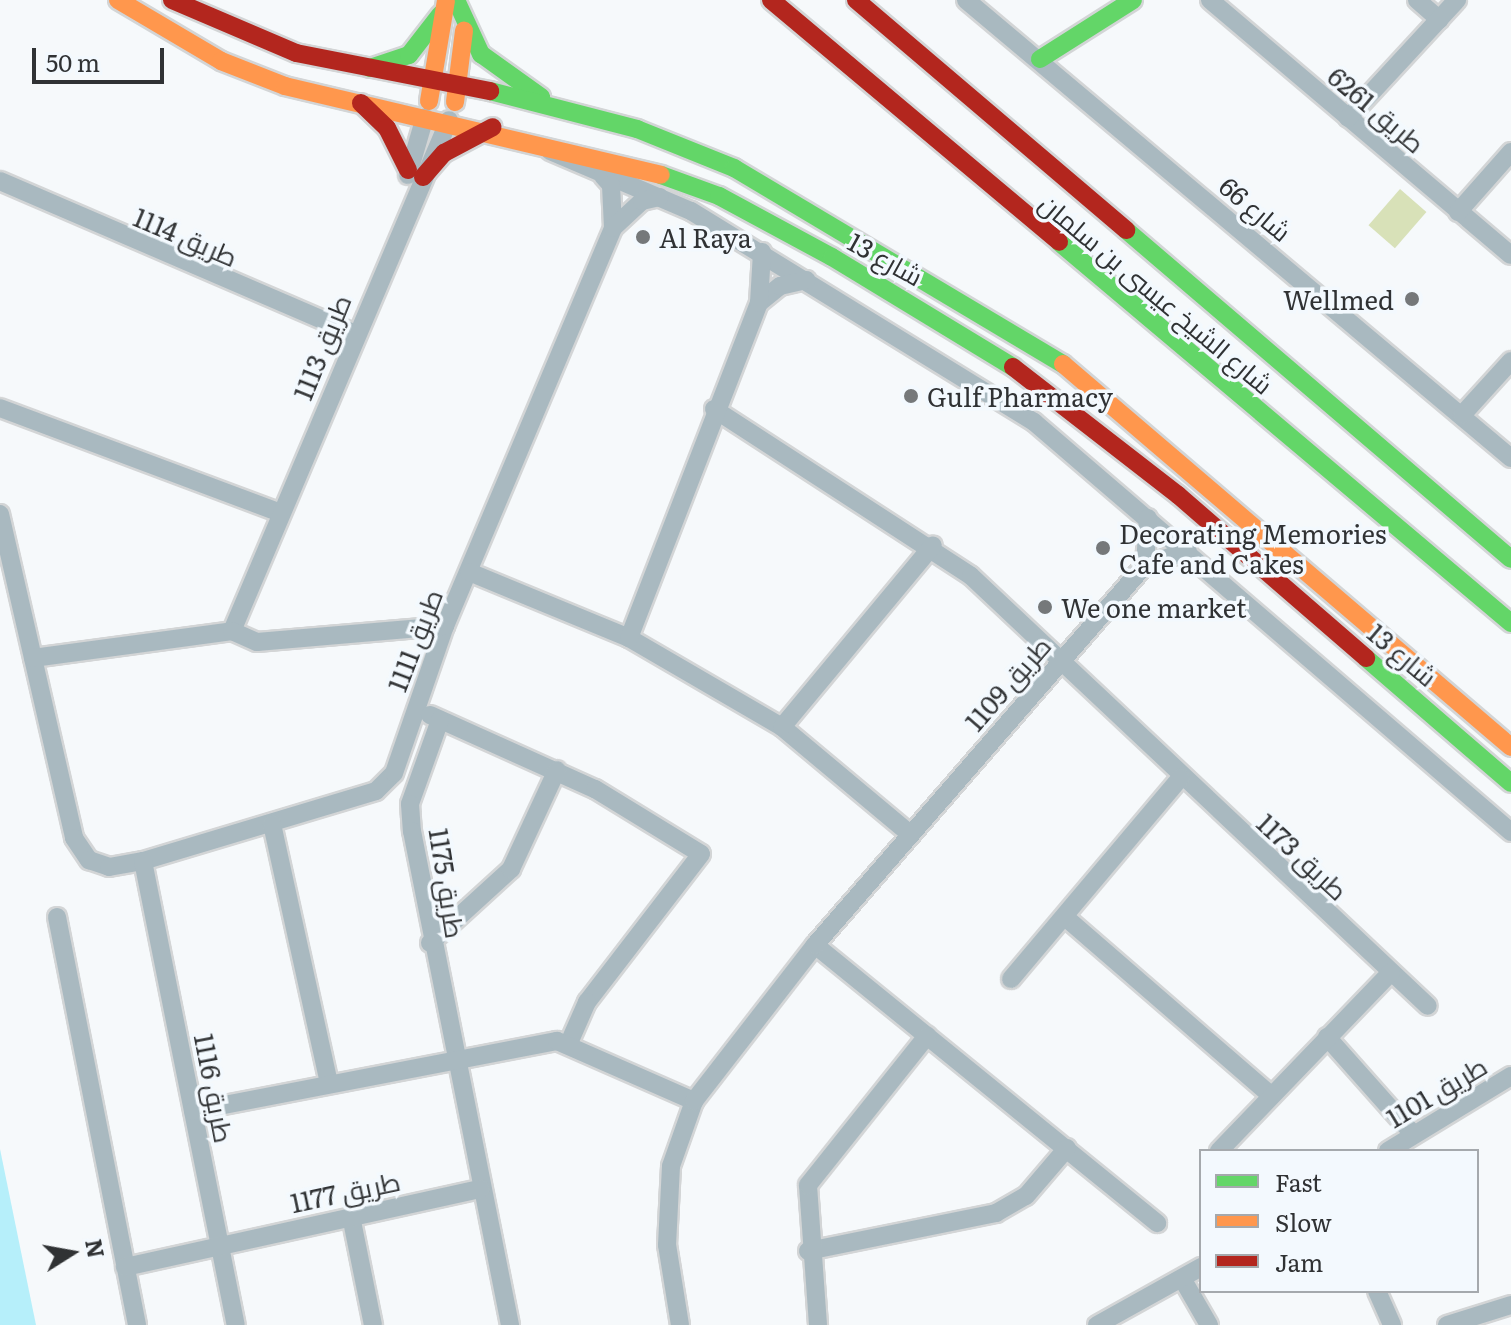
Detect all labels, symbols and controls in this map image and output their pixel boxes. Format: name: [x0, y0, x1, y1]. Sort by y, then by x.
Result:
scale bar: [36, 32, 168, 82]
text: 50 m: [46, 44, 100, 79]
street label: طريق 6261: [1322, 60, 1432, 158]
street label: شارع 66: [1214, 169, 1298, 247]
street label: شارع الشيخ عيسى بن سلمان: [1034, 186, 1280, 400]
street label: طريق 1114: [129, 200, 243, 272]
place label: Al Raya: [659, 221, 752, 253]
street label: شارع 13: [843, 225, 929, 291]
marker: Al Raya: [634, 228, 652, 246]
place label: Wellmed: [1283, 283, 1394, 315]
marker: Wellmed: [1401, 288, 1423, 310]
street label: طريق 1113: [286, 290, 356, 404]
place label: Gulf Pharmacy: [927, 380, 1113, 412]
marker: Gulf Pharmacy: [902, 387, 920, 405]
place label: Decorating Memories Cafe and Cakes: [1119, 517, 1386, 578]
marker: Decorating Memories Cafe and Cakes: [1094, 539, 1112, 557]
street label: طريق 1111: [380, 584, 448, 696]
place label: We one market: [1061, 591, 1246, 623]
marker: We one market: [1036, 598, 1054, 616]
street label: شارع 13: [1362, 616, 1444, 692]
street label: طريق 1109: [958, 630, 1056, 736]
street label: طريق 1173: [1251, 806, 1355, 906]
street label: طريق 1175: [424, 826, 472, 940]
street label: طريق 1116: [189, 1031, 241, 1145]
street label: طريق 1101: [1380, 1049, 1492, 1133]
legend: [1199, 1149, 1479, 1293]
street label: طريق 1177: [287, 1164, 403, 1218]
text: Fast: [1275, 1164, 1322, 1199]
text: Slow: [1275, 1204, 1332, 1239]
north arrow: [32, 1213, 112, 1293]
text: N: [78, 1236, 114, 1261]
text: Jam: [1275, 1244, 1323, 1279]

